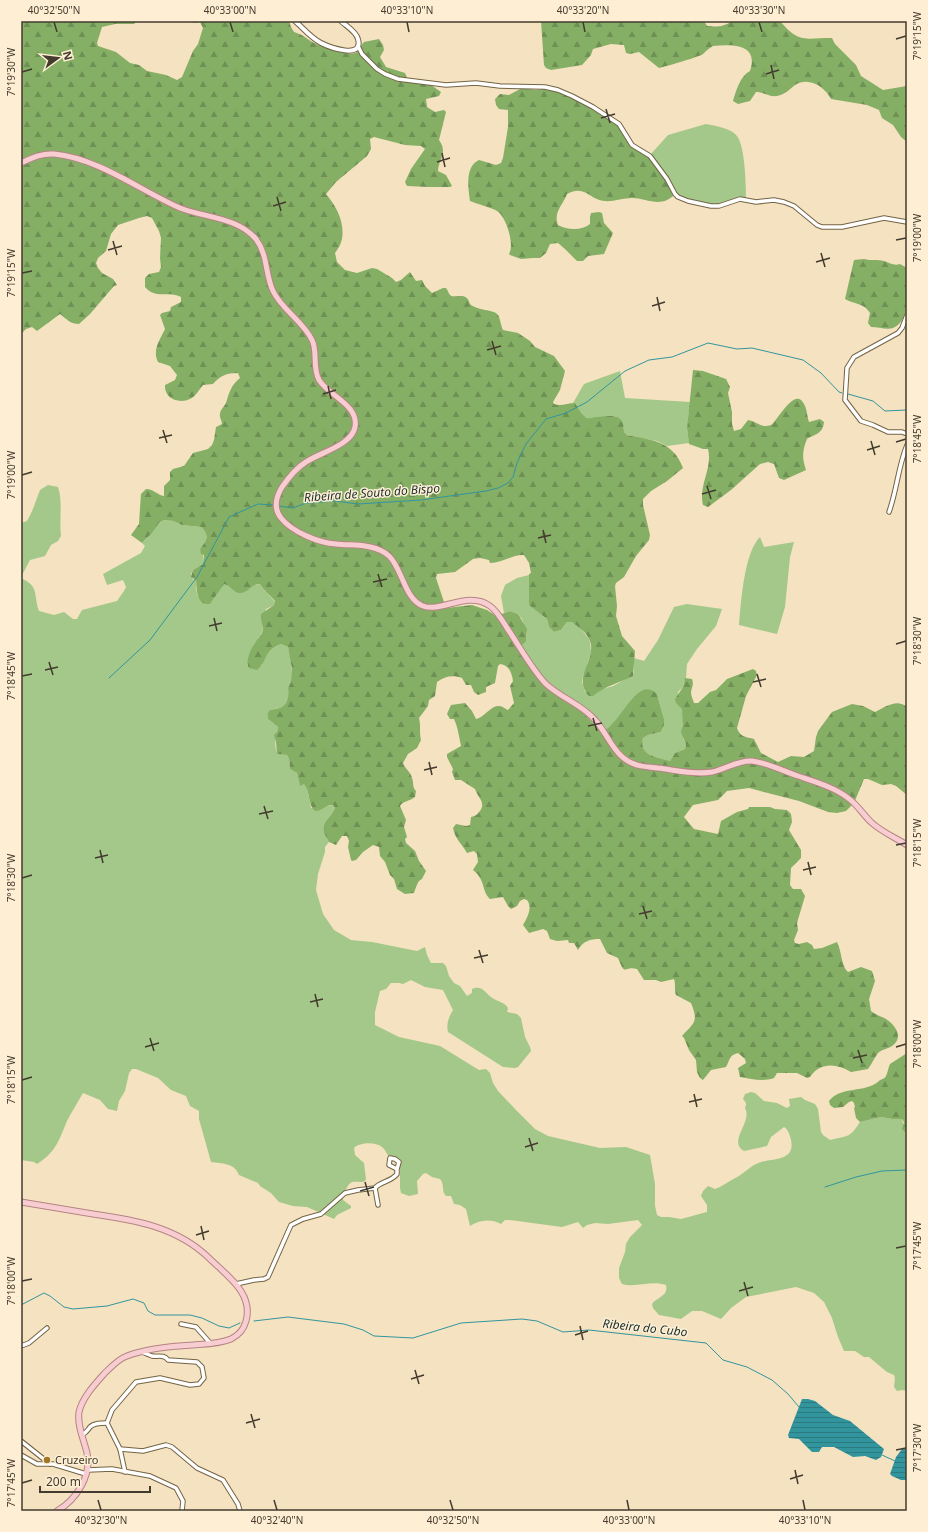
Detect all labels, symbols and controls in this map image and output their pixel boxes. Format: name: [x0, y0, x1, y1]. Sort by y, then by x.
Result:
text: 40°32'50"N: [28, 3, 80, 17]
text: 40°33'00"N: [204, 3, 256, 17]
text: 40°33'10"N: [381, 3, 433, 17]
text: 40°33'20"N: [557, 3, 609, 17]
text: 40°33'30"N: [733, 3, 785, 17]
text: 7°19'15"W: [910, 11, 924, 60]
north arrow: [38, 38, 78, 78]
text: 7°19'30"W: [4, 47, 18, 96]
text: N: [60, 49, 77, 62]
text: 7°19'00"W: [910, 213, 924, 262]
text: 7°19'15"W: [4, 248, 18, 297]
text: 7°18'45"W: [910, 414, 924, 463]
text: 7°19'00"W: [4, 450, 18, 499]
water label: Ribeira de Souto do Bispo: [303, 479, 441, 506]
text: 7°18'30"W: [910, 616, 924, 665]
text: 7°18'45"W: [4, 651, 18, 700]
text: 7°18'15"W: [910, 818, 924, 867]
text: 7°18'30"W: [4, 853, 18, 902]
text: 7°18'00"W: [910, 1019, 924, 1068]
text: 7°18'15"W: [4, 1055, 18, 1104]
text: 7°17'45"W: [910, 1221, 924, 1270]
text: 7°18'00"W: [4, 1256, 18, 1305]
water label: Ribeira do Cubo: [602, 1315, 688, 1340]
text: 7°17'30"W: [910, 1423, 924, 1472]
place label: Cruzeiro: [55, 1452, 99, 1467]
marker: Cruzeiro: [42, 1455, 52, 1465]
text: 7°17'45"W: [4, 1458, 18, 1507]
scale bar: [40, 1468, 150, 1494]
text: 200 m: [46, 1473, 81, 1490]
text: 40°32'30"N: [75, 1513, 127, 1527]
text: 40°32'40"N: [251, 1513, 303, 1527]
text: 40°32'50"N: [427, 1513, 479, 1527]
text: 40°33'00"N: [603, 1513, 655, 1527]
text: 40°33'10"N: [779, 1513, 831, 1527]

